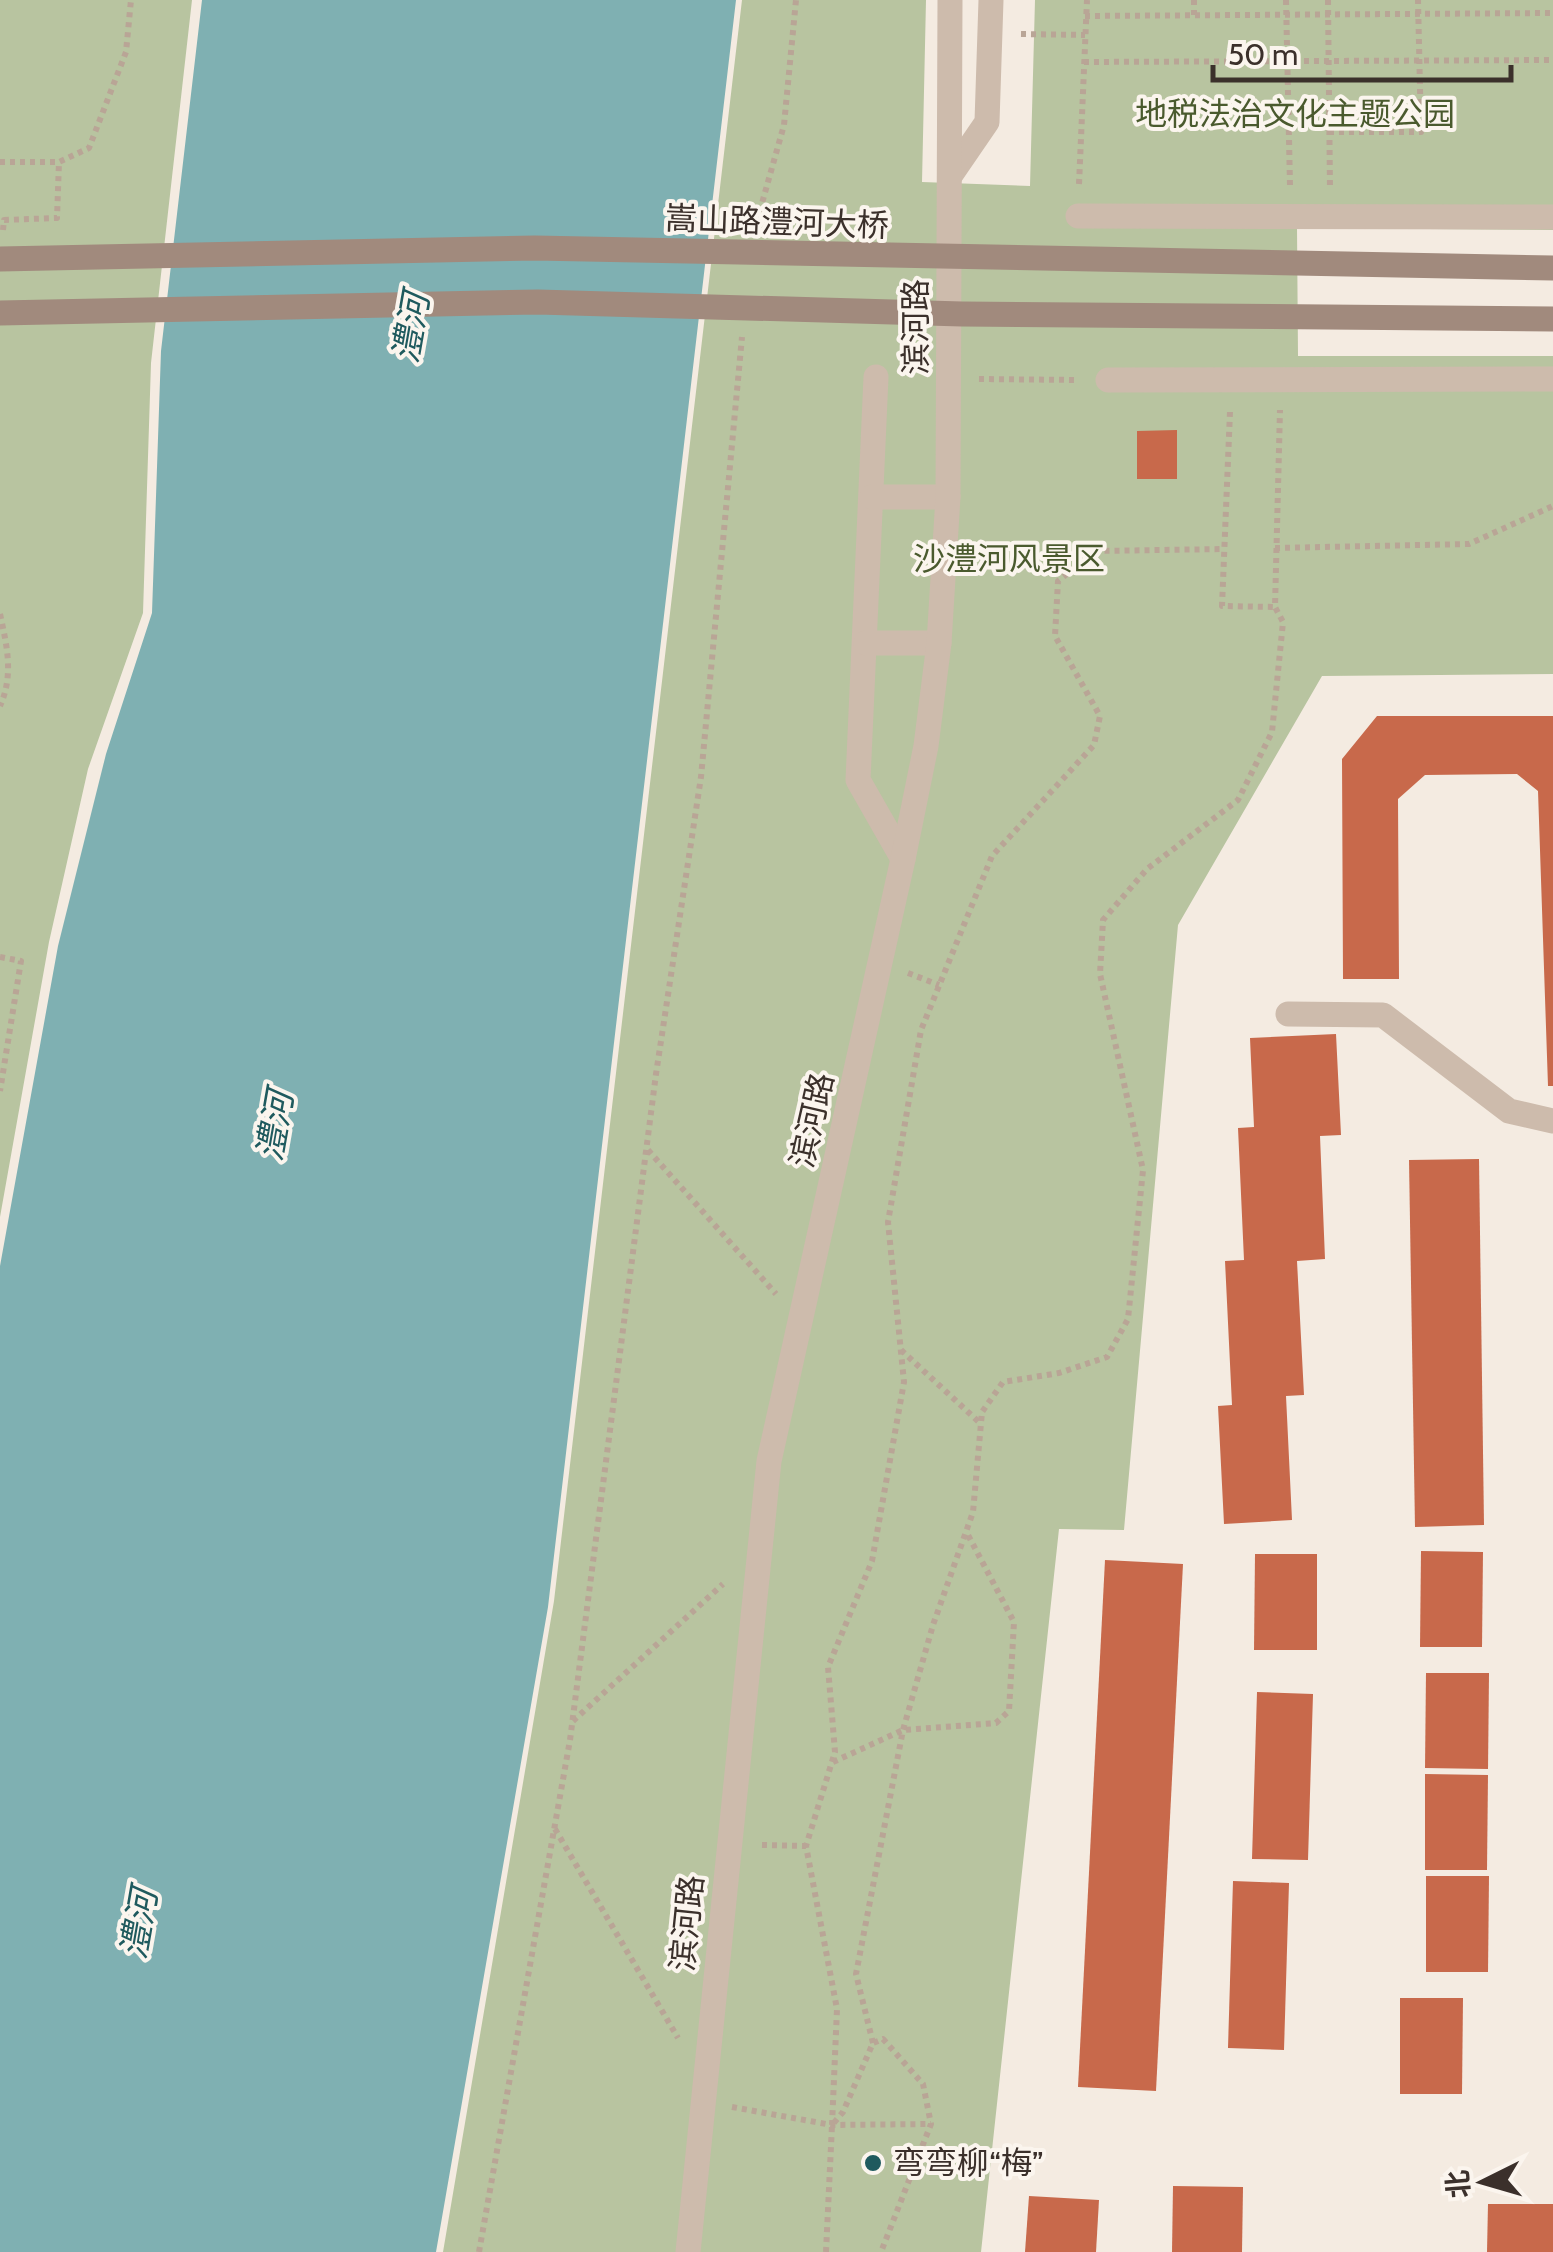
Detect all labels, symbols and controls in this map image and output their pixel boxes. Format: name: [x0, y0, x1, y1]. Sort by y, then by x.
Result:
scale bar: [1213, 20, 1510, 82]
text: 50 m: [1228, 36, 1298, 73]
park label: 地税法治文化主题公园: [1135, 94, 1455, 133]
street label: 嵩山路澧河大桥: [664, 198, 890, 245]
street label: 滨河路: [896, 279, 935, 375]
water label: 澧河: [383, 284, 439, 366]
park label: 沙澧河风景区: [913, 539, 1105, 578]
street label: 滨河路: [782, 1069, 841, 1171]
water label: 澧河: [247, 1082, 303, 1164]
street label: 滨河路: [662, 1873, 711, 1973]
water label: 澧河: [111, 1880, 167, 1962]
north arrow: [1433, 2132, 1533, 2232]
place label: 弯弯柳“梅”: [893, 2143, 1044, 2182]
marker: 弯弯柳“梅”: [862, 2152, 884, 2174]
text: 北: [1440, 2169, 1476, 2200]

